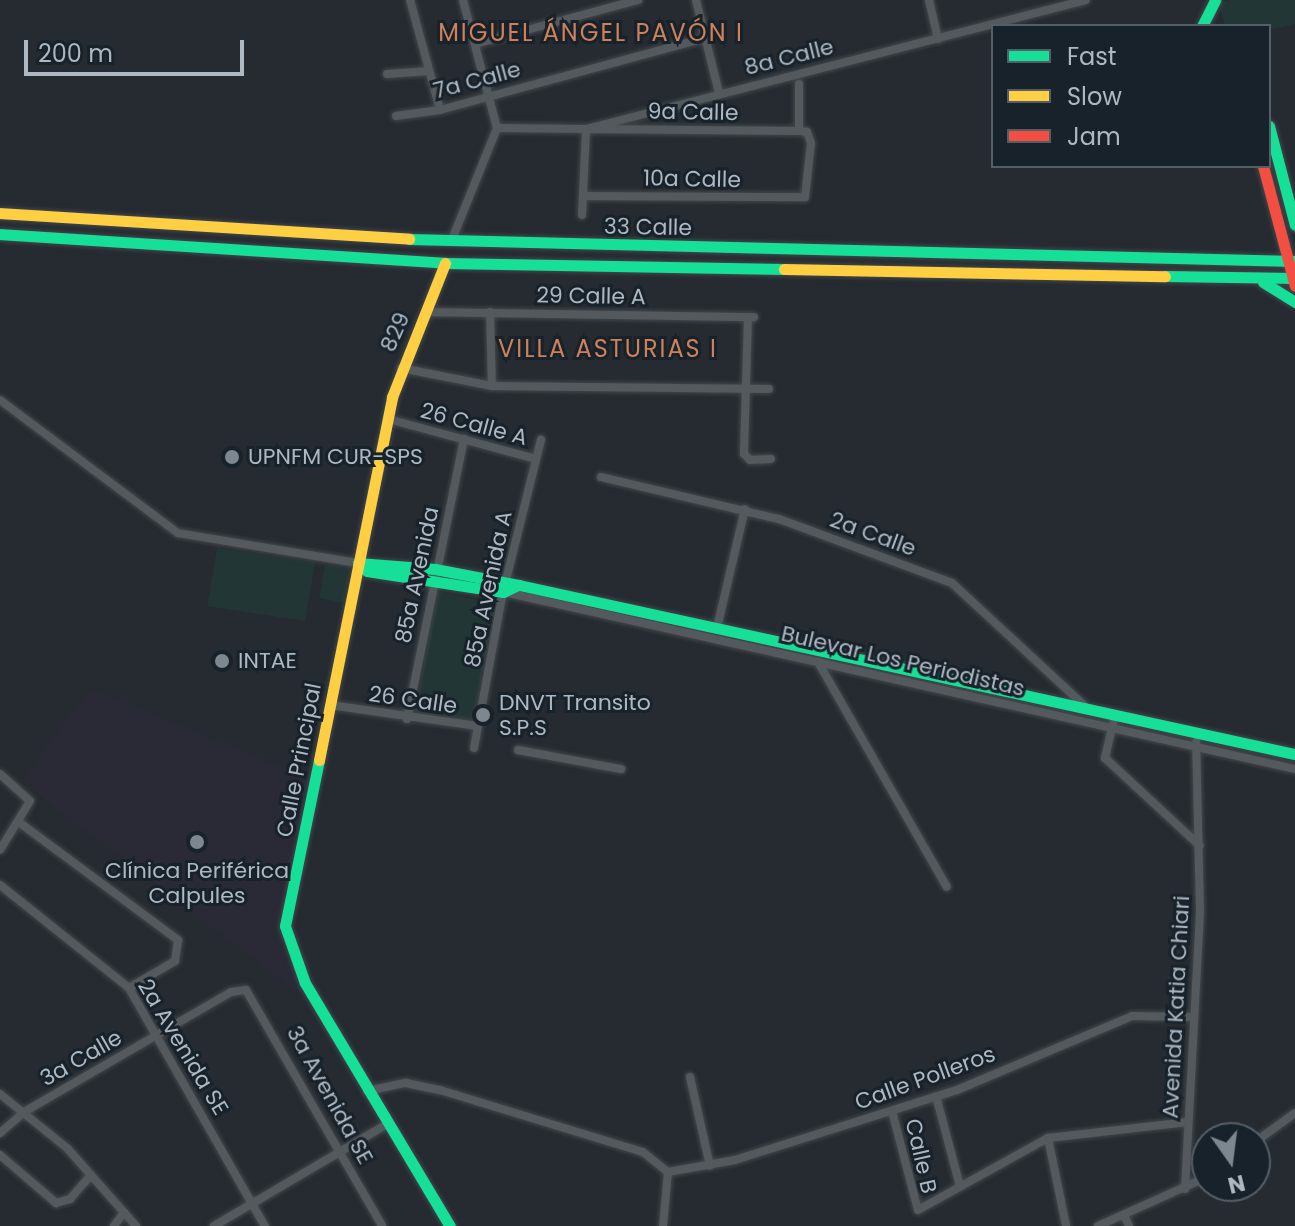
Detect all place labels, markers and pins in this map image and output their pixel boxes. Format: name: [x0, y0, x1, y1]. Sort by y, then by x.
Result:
place label: UPNFM CUR-SPS: [248, 444, 423, 470]
marker: UPNFM CUR-SPS: [223, 448, 241, 466]
place label: INTAE: [238, 648, 297, 674]
marker: INTAE: [213, 652, 231, 670]
place label: DNVT Transito S.P.S: [499, 689, 651, 740]
marker: DNVT Transito S.P.S: [474, 706, 492, 724]
marker: Clínica Periférica Calpules: [186, 831, 208, 853]
place label: Clínica Periférica Calpules: [105, 857, 289, 908]

